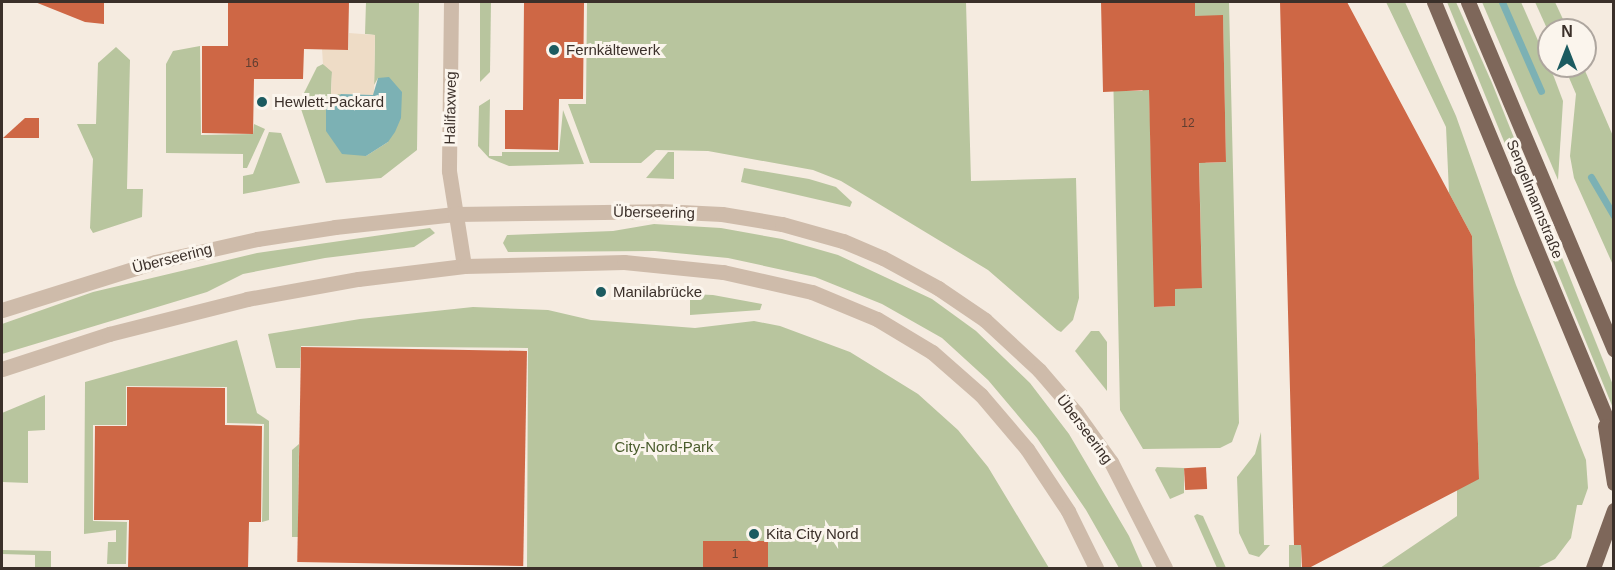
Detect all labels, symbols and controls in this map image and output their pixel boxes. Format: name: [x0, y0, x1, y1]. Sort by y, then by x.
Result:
north arrow: [1537, 18, 1597, 78]
text: N: [1561, 23, 1573, 40]
place label: Fernkältewerk: [566, 41, 660, 59]
marker: Fernkältewerk: [547, 43, 561, 57]
house number: 16: [245, 57, 259, 71]
street label: Halifaxweg: [440, 71, 460, 145]
place label: Hewlett-Packard: [274, 93, 384, 111]
marker: Hewlett-Packard: [255, 95, 269, 109]
house number: 12: [1181, 117, 1195, 131]
street label: Sengelmannstraße: [1503, 137, 1567, 261]
street label: Überseering: [613, 202, 695, 222]
street label: Überseering: [130, 239, 214, 277]
place label: Manilabrücke: [613, 283, 702, 301]
marker: Manilabrücke: [594, 285, 608, 299]
street label: Überseering: [1053, 391, 1117, 467]
park label: City-Nord-Park: [614, 438, 714, 456]
place label: Kita City Nord: [766, 525, 859, 543]
marker: Kita City Nord: [747, 527, 761, 541]
house number: 1: [732, 548, 738, 562]

